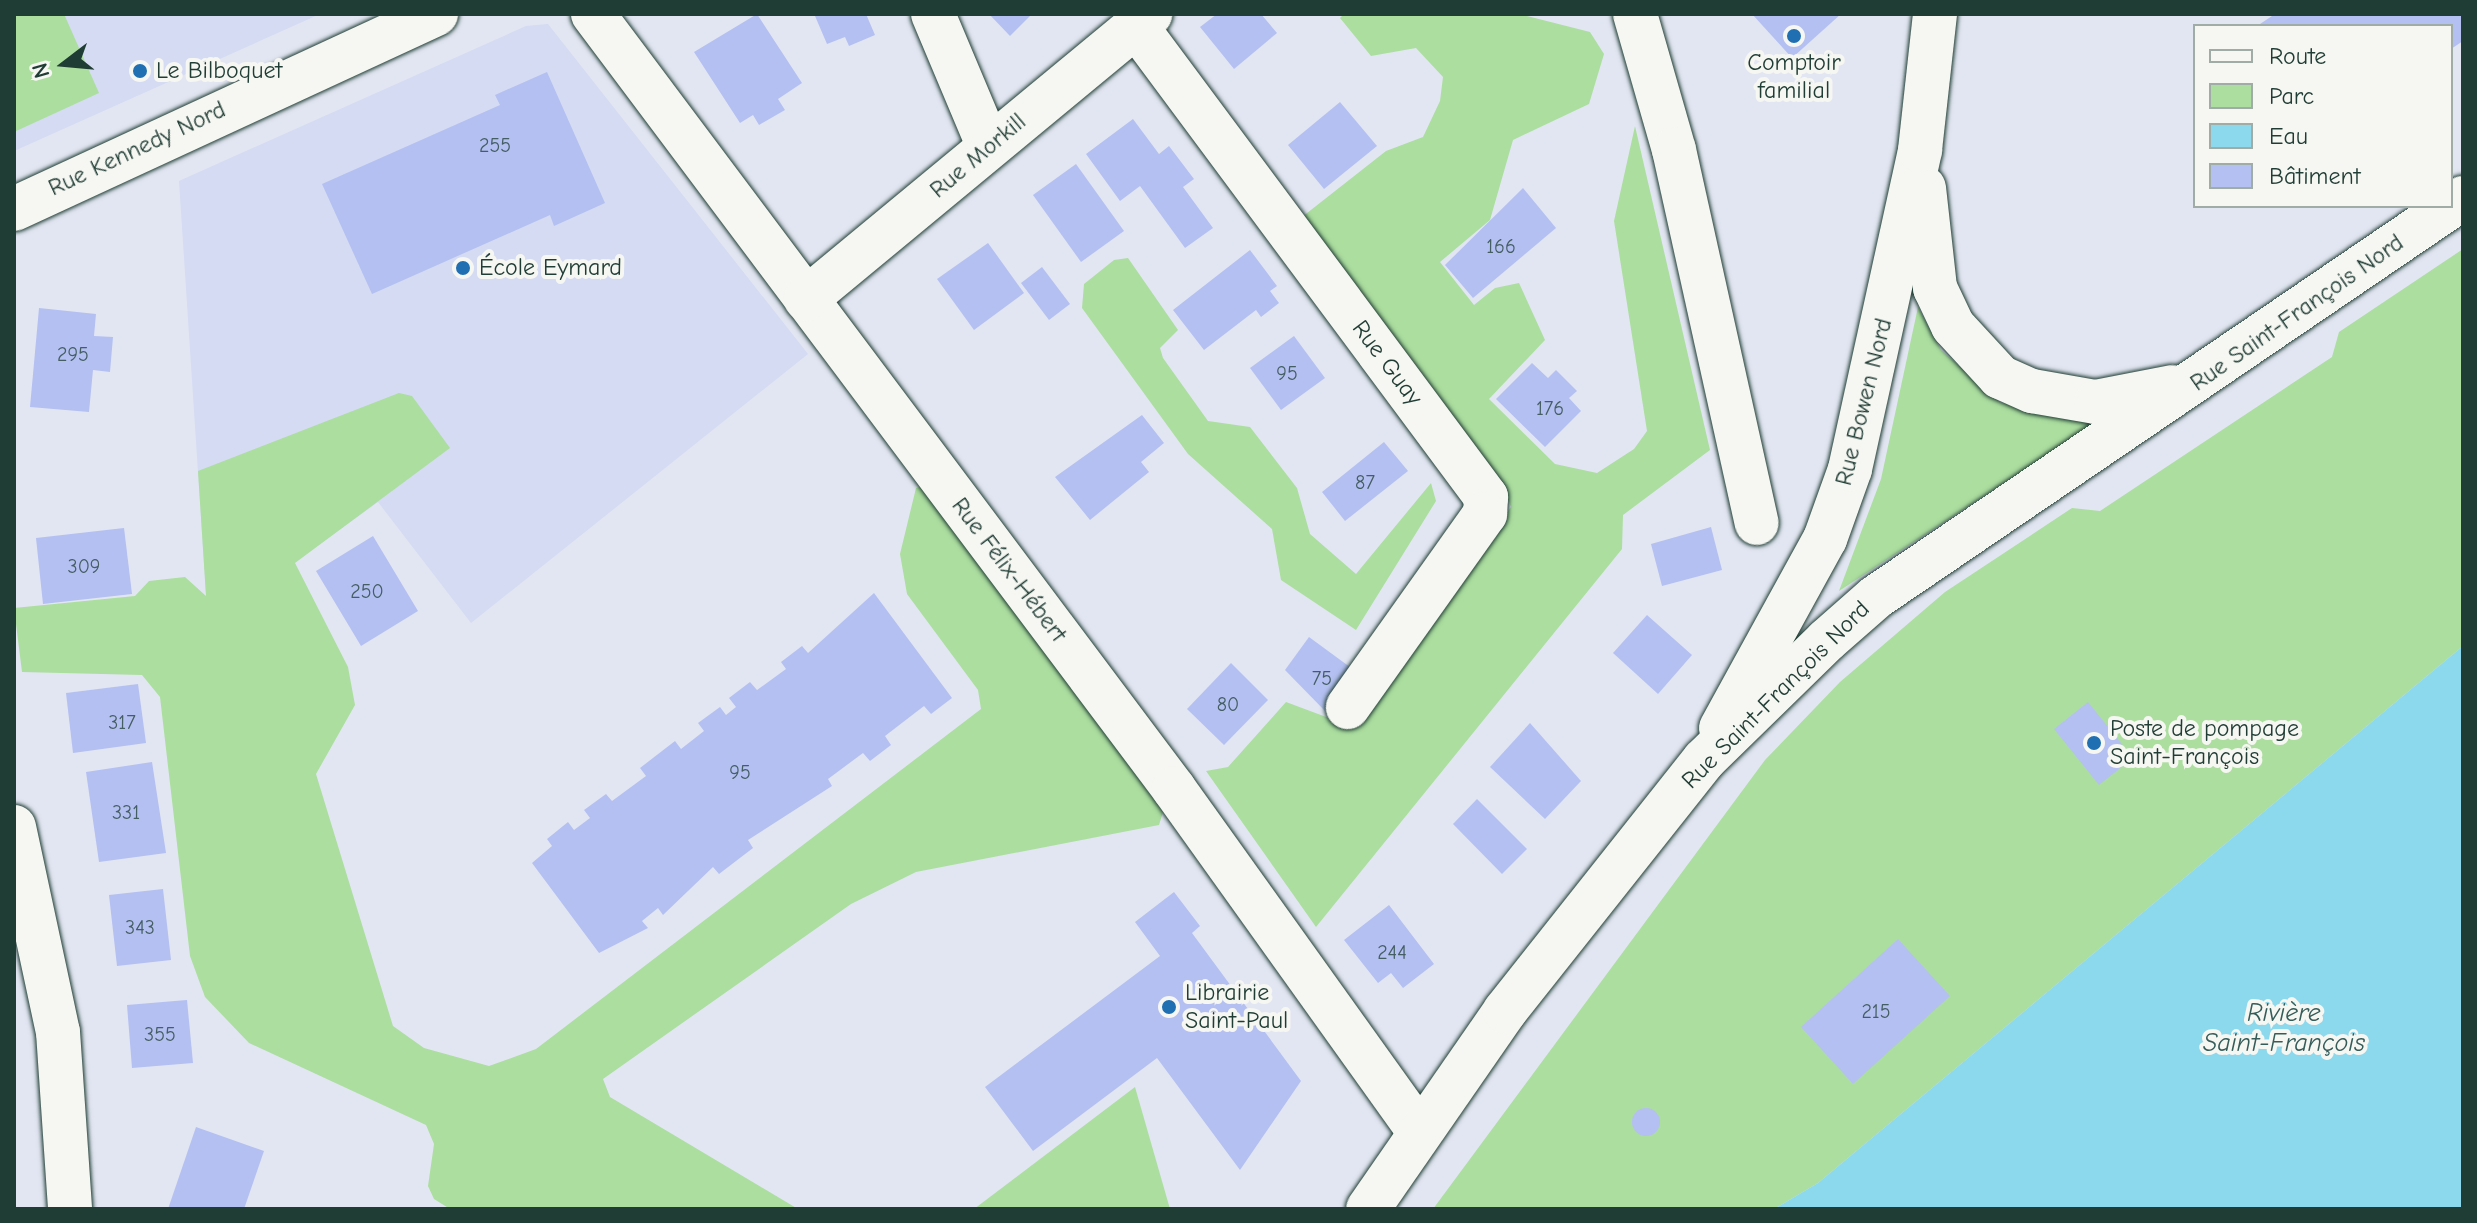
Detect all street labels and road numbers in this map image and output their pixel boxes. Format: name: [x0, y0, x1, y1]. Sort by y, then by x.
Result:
street label: Rue Kennedy Nord: [44, 95, 230, 203]
street label: Rue Morkill: [924, 108, 1032, 204]
street label: Rue Saint-François Nord: [2185, 228, 2409, 398]
street label: Rue Guay: [1346, 315, 1428, 411]
street label: Rue Bowen Nord: [1829, 315, 1899, 489]
street label: Rue Félix-Hébert: [945, 492, 1073, 648]
street label: Rue Saint-François Nord: [1676, 595, 1876, 795]

